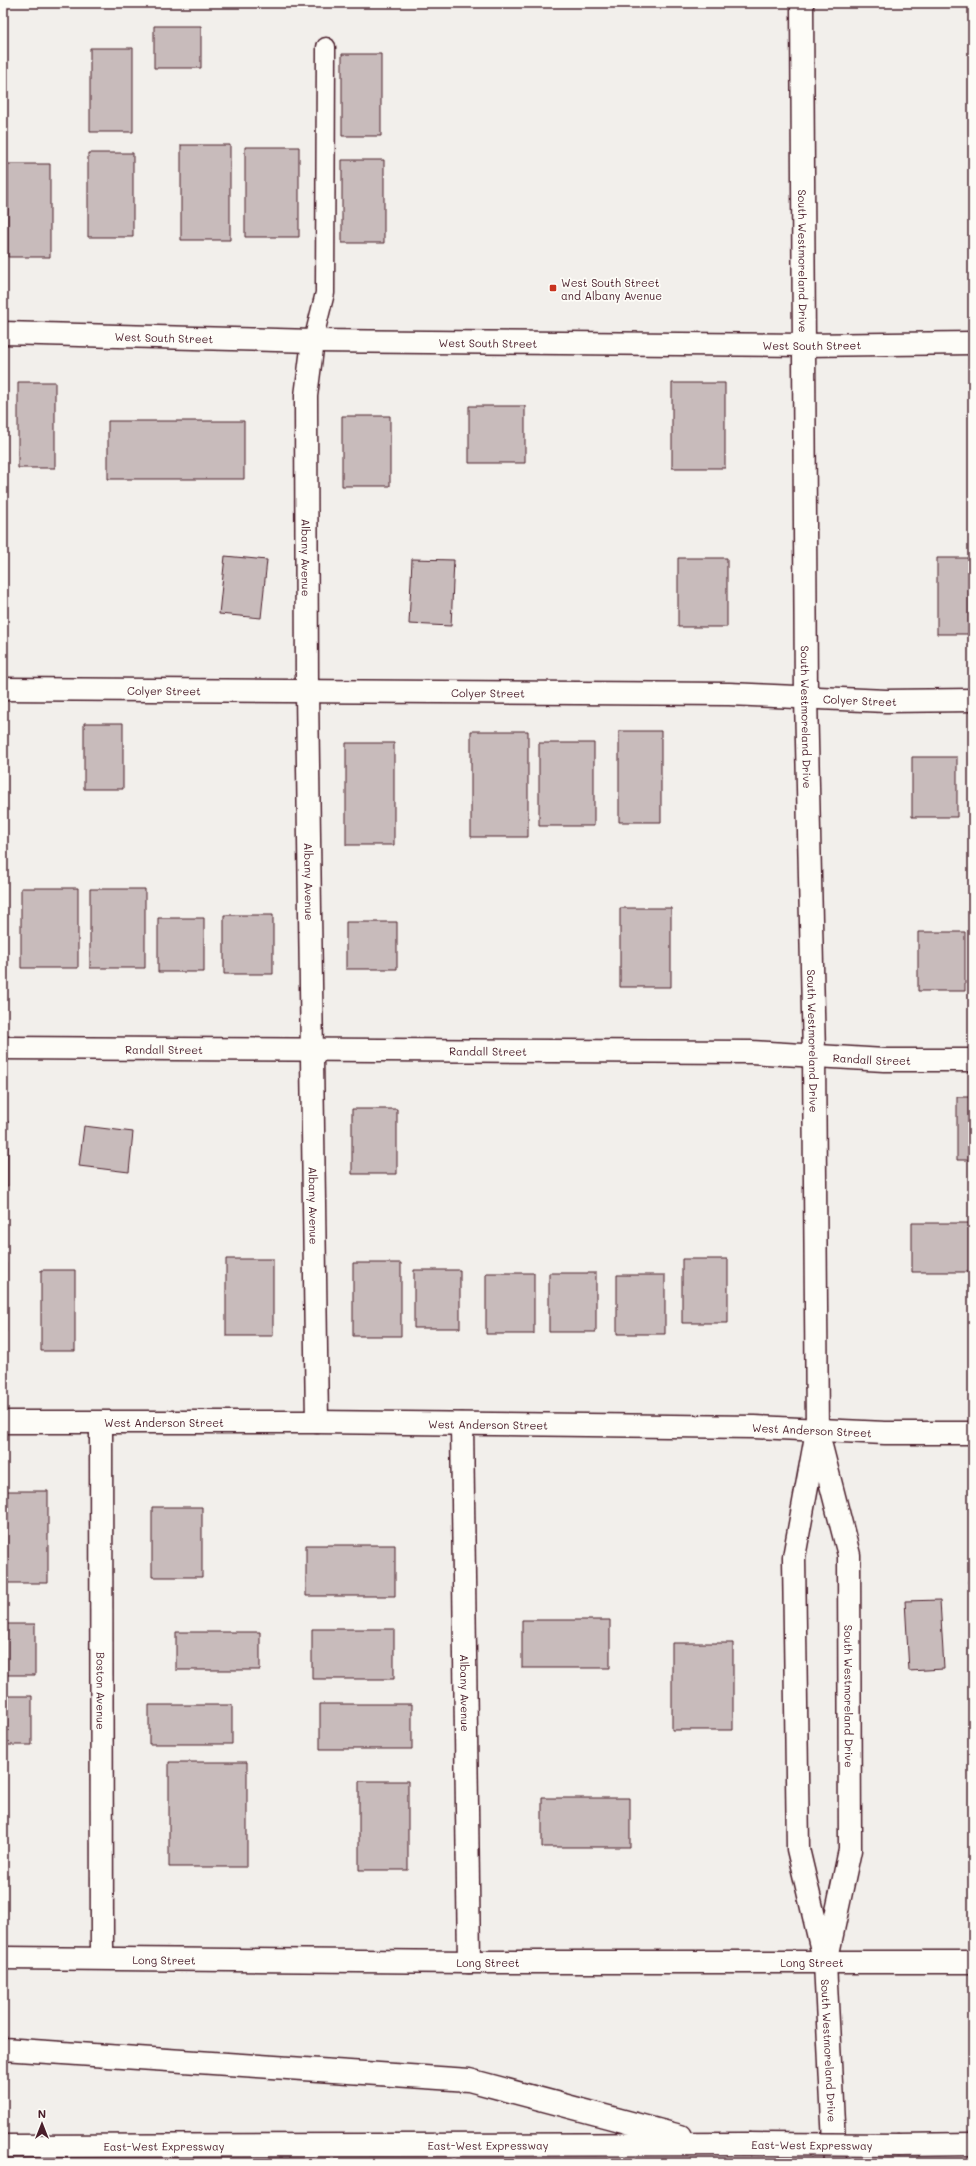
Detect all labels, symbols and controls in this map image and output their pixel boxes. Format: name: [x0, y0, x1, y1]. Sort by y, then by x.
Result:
street label: South Westmoreland Drive: [796, 189, 811, 333]
place label: West South Street and Albany Avenue: [561, 275, 662, 303]
marker: West South Street and Albany Avenue: [548, 283, 558, 293]
street label: West South Street: [114, 328, 214, 346]
street label: West South Street: [439, 335, 537, 350]
street label: West South Street: [763, 337, 861, 353]
street label: Albany Avenue: [299, 519, 314, 597]
street label: South Westmoreland Drive: [798, 645, 816, 789]
street label: Colyer Street: [127, 682, 201, 698]
street label: Colyer Street: [451, 685, 525, 700]
street label: Colyer Street: [823, 691, 897, 709]
street label: Albany Avenue: [302, 843, 318, 921]
street label: South Westmoreland Drive: [805, 969, 822, 1113]
street label: Randall Street: [125, 1041, 203, 1057]
street label: Randall Street: [449, 1043, 527, 1058]
street label: Randall Street: [832, 1049, 911, 1068]
street label: Albany Avenue: [306, 1167, 322, 1245]
street label: West Anderson Street: [104, 1415, 224, 1430]
street label: West Anderson Street: [428, 1416, 548, 1432]
street label: West Anderson Street: [752, 1419, 872, 1440]
street label: South Westmoreland Drive: [842, 1625, 857, 1768]
street label: Boston Avenue: [94, 1652, 109, 1730]
street label: Albany Avenue: [457, 1654, 474, 1732]
street label: Long Street: [132, 1952, 196, 1967]
street label: Long Street: [456, 1954, 520, 1970]
street label: Long Street: [780, 1955, 844, 1970]
street label: South Westmoreland Drive: [818, 1979, 840, 2123]
north arrow: [22, 2104, 62, 2144]
text: N: [38, 2106, 46, 2121]
street label: East-West Expressway: [427, 2137, 549, 2152]
street label: East-West Expressway: [751, 2137, 873, 2152]
street label: East-West Expressway: [103, 2138, 225, 2153]

